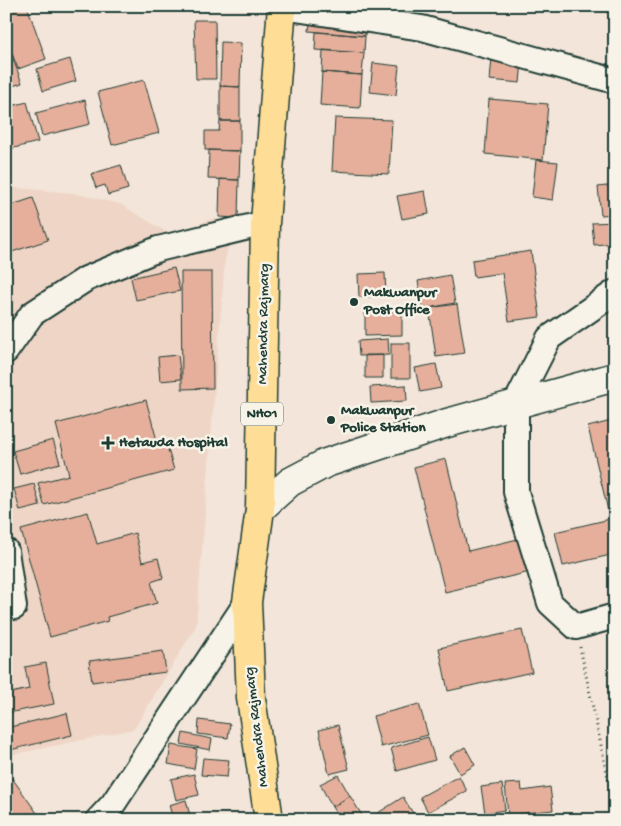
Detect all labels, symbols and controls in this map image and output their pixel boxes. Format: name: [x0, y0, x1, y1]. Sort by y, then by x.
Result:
street label: Mahendra Rajmarg: [254, 263, 274, 385]
place label: Makwanpur Post Office: [363, 284, 438, 319]
marker: Makwanpur Post Office: [348, 296, 360, 308]
road number: NH01: [241, 402, 283, 426]
place label: Makwanpur Police Station: [340, 402, 427, 437]
marker: Makwanpur Police Station: [325, 414, 337, 426]
place label: Hetauda Hospital: [119, 434, 228, 452]
marker: Hetauda Hospital: [101, 436, 115, 450]
street label: Mahendra Rajmarg: [241, 666, 273, 788]

